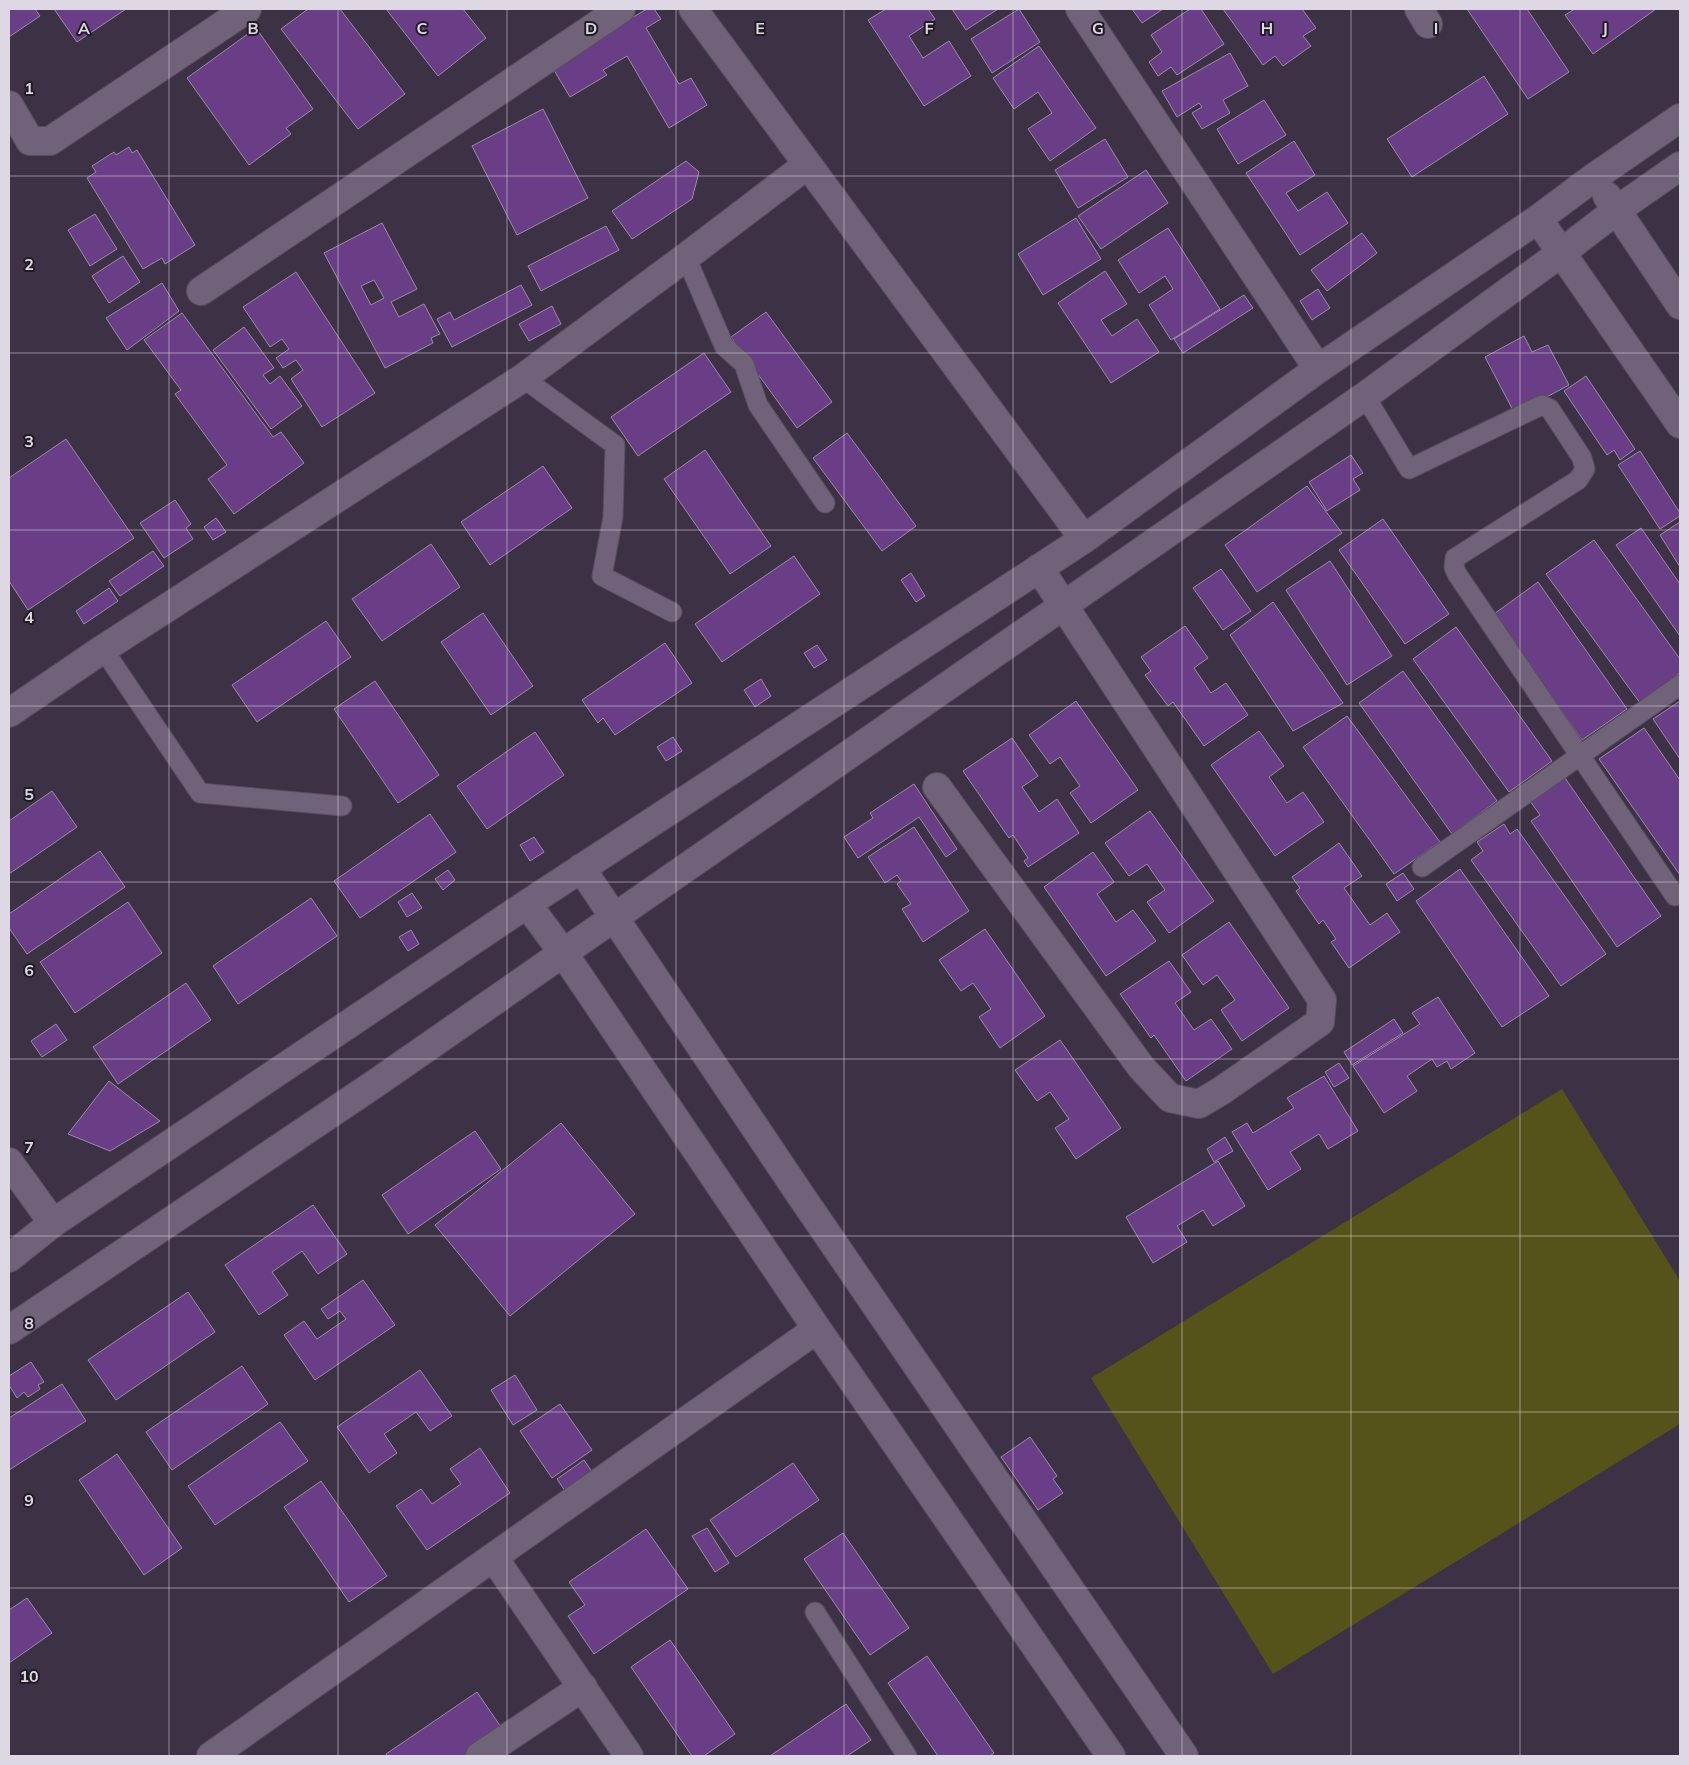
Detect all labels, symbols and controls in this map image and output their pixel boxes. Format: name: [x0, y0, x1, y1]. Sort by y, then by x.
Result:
text: A: [78, 18, 90, 38]
text: B: [247, 18, 259, 38]
text: C: [417, 18, 428, 38]
text: D: [585, 18, 597, 38]
text: E: [755, 18, 765, 38]
text: F: [924, 18, 934, 38]
text: G: [1092, 18, 1104, 38]
text: H: [1261, 18, 1273, 38]
text: I: [1434, 18, 1438, 38]
text: J: [1602, 18, 1608, 38]
text: 1: [24, 78, 34, 98]
text: 2: [24, 254, 34, 274]
text: 3: [24, 431, 34, 451]
text: 4: [24, 607, 34, 627]
text: 5: [24, 784, 34, 804]
text: 6: [24, 960, 34, 980]
text: 7: [24, 1137, 34, 1157]
text: 8: [24, 1313, 34, 1333]
text: 9: [24, 1490, 34, 1510]
text: 10: [19, 1666, 39, 1686]

